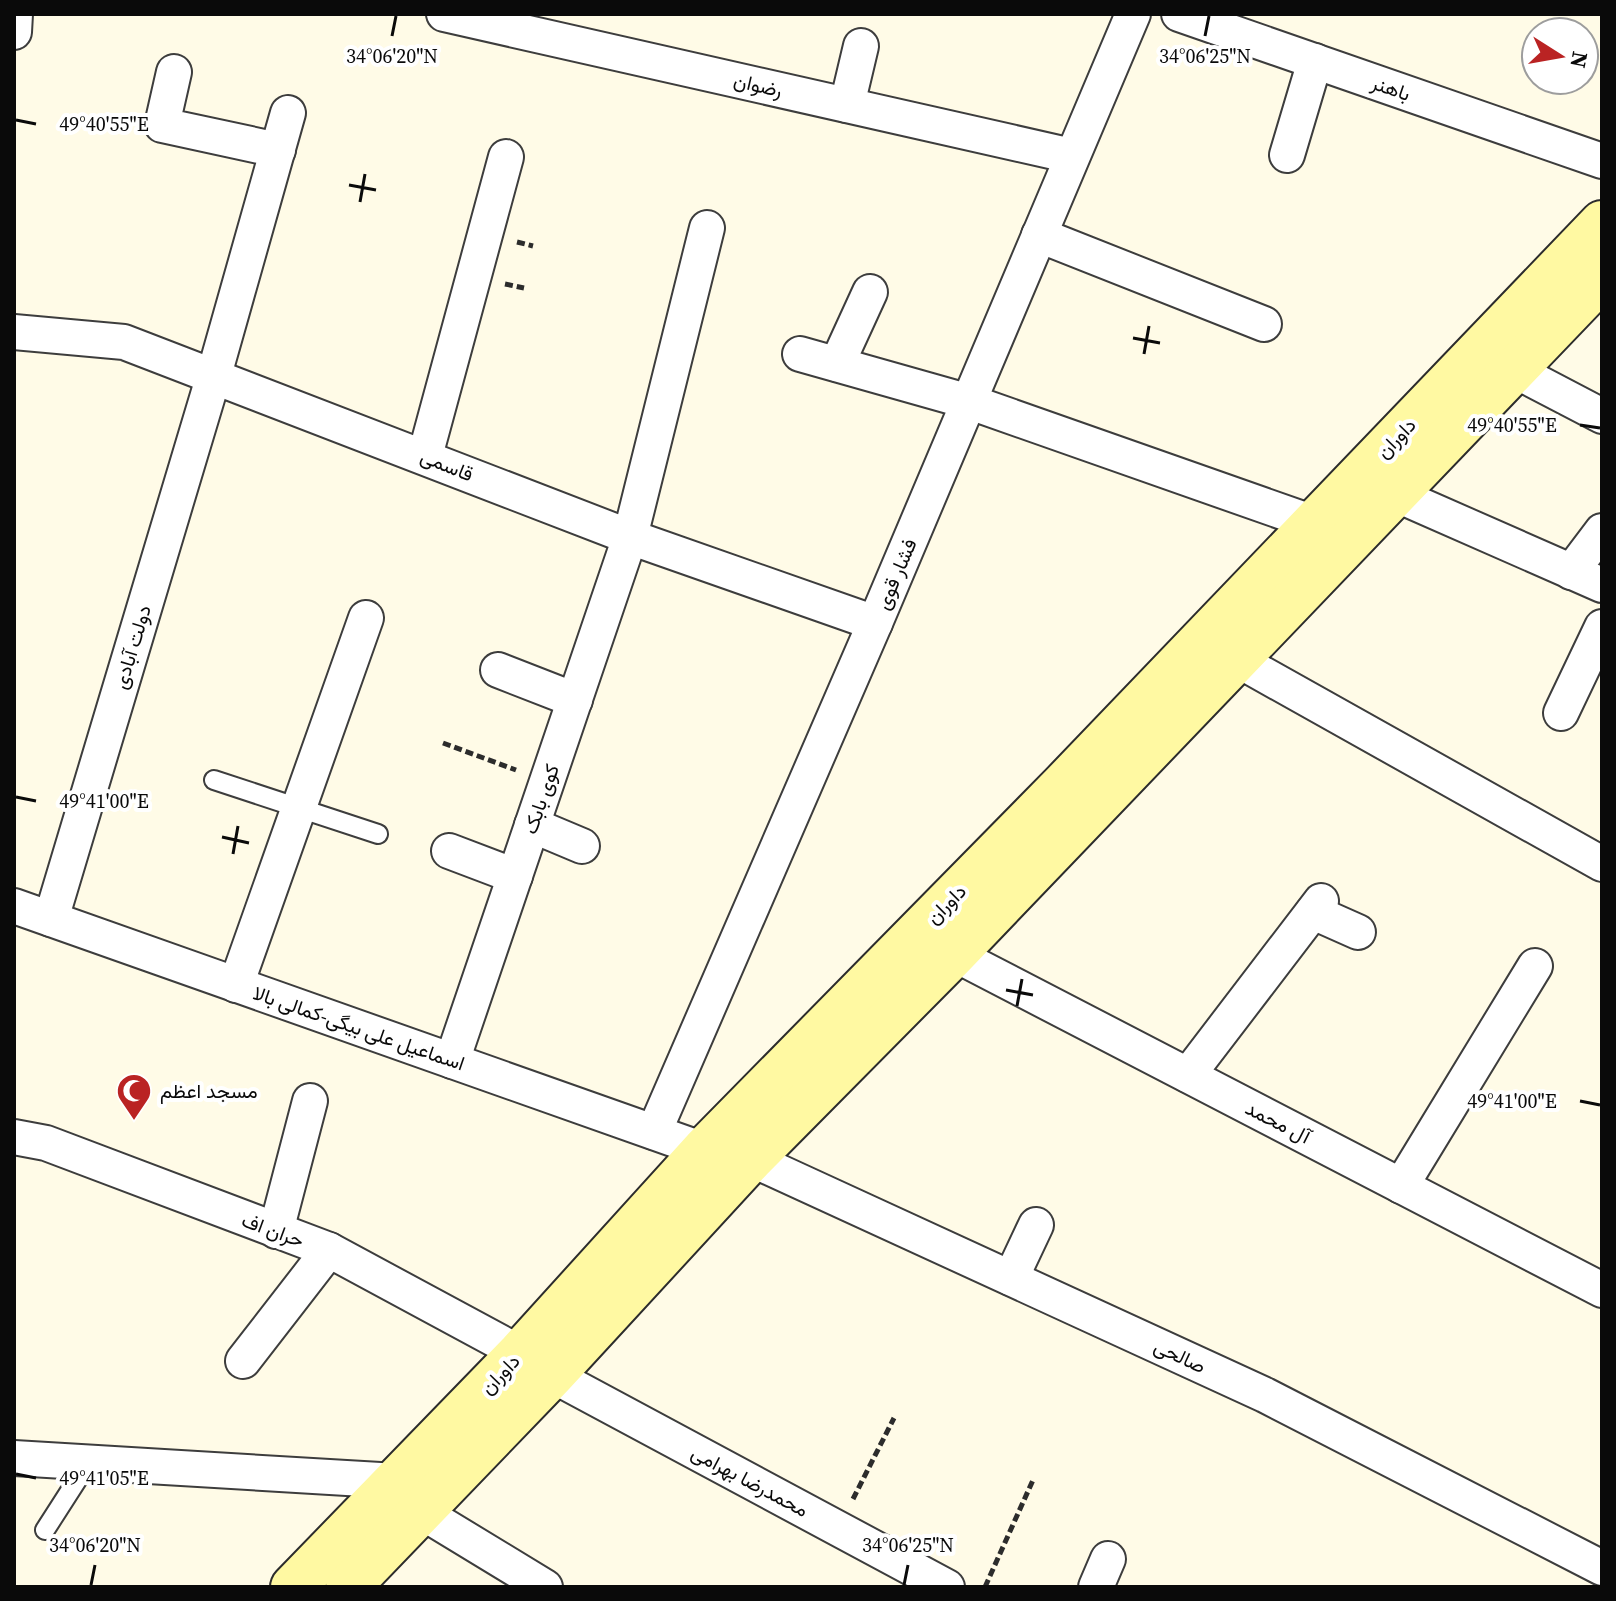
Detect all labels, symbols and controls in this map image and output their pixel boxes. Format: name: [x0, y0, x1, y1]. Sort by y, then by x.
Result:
north arrow: [1520, 16, 1600, 96]
text: 34°06'20"N: [346, 42, 438, 70]
text: 34°06'25"N: [1159, 42, 1251, 70]
text: N: [1563, 49, 1596, 71]
street label: رضوان: [731, 66, 785, 104]
street label: باهنر: [1367, 68, 1414, 108]
text: 49°40'55"E: [59, 110, 149, 138]
street label: داوران: [1370, 411, 1422, 465]
text: 49°40'55"E: [1467, 411, 1557, 439]
street label: قاسمی: [416, 442, 478, 488]
street label: فشار قوی: [868, 534, 924, 614]
street label: دولت آبادی: [106, 601, 158, 693]
street label: کوی بابک: [516, 760, 566, 838]
text: 49°41'00"E: [59, 787, 149, 815]
street label: داوران: [920, 878, 972, 930]
street label: اسماعیل علی بیگی-کمالی بالا: [249, 979, 469, 1077]
mosque icon: مسجد اعظم: [115, 1072, 153, 1122]
place label: مسجد اعظم: [160, 1077, 258, 1105]
text: 49°41'00"E: [1467, 1087, 1557, 1115]
street label: آل محمد: [1241, 1094, 1317, 1151]
street label: حران اف: [238, 1206, 308, 1254]
street label: صالحی: [1149, 1332, 1211, 1380]
street label: داوران: [474, 1347, 526, 1401]
street label: محمدرضا بهرامی: [686, 1438, 814, 1524]
text: 49°41'05"E: [59, 1464, 149, 1492]
text: 34°06'20"N: [49, 1531, 141, 1559]
text: 34°06'25"N: [862, 1531, 954, 1559]

